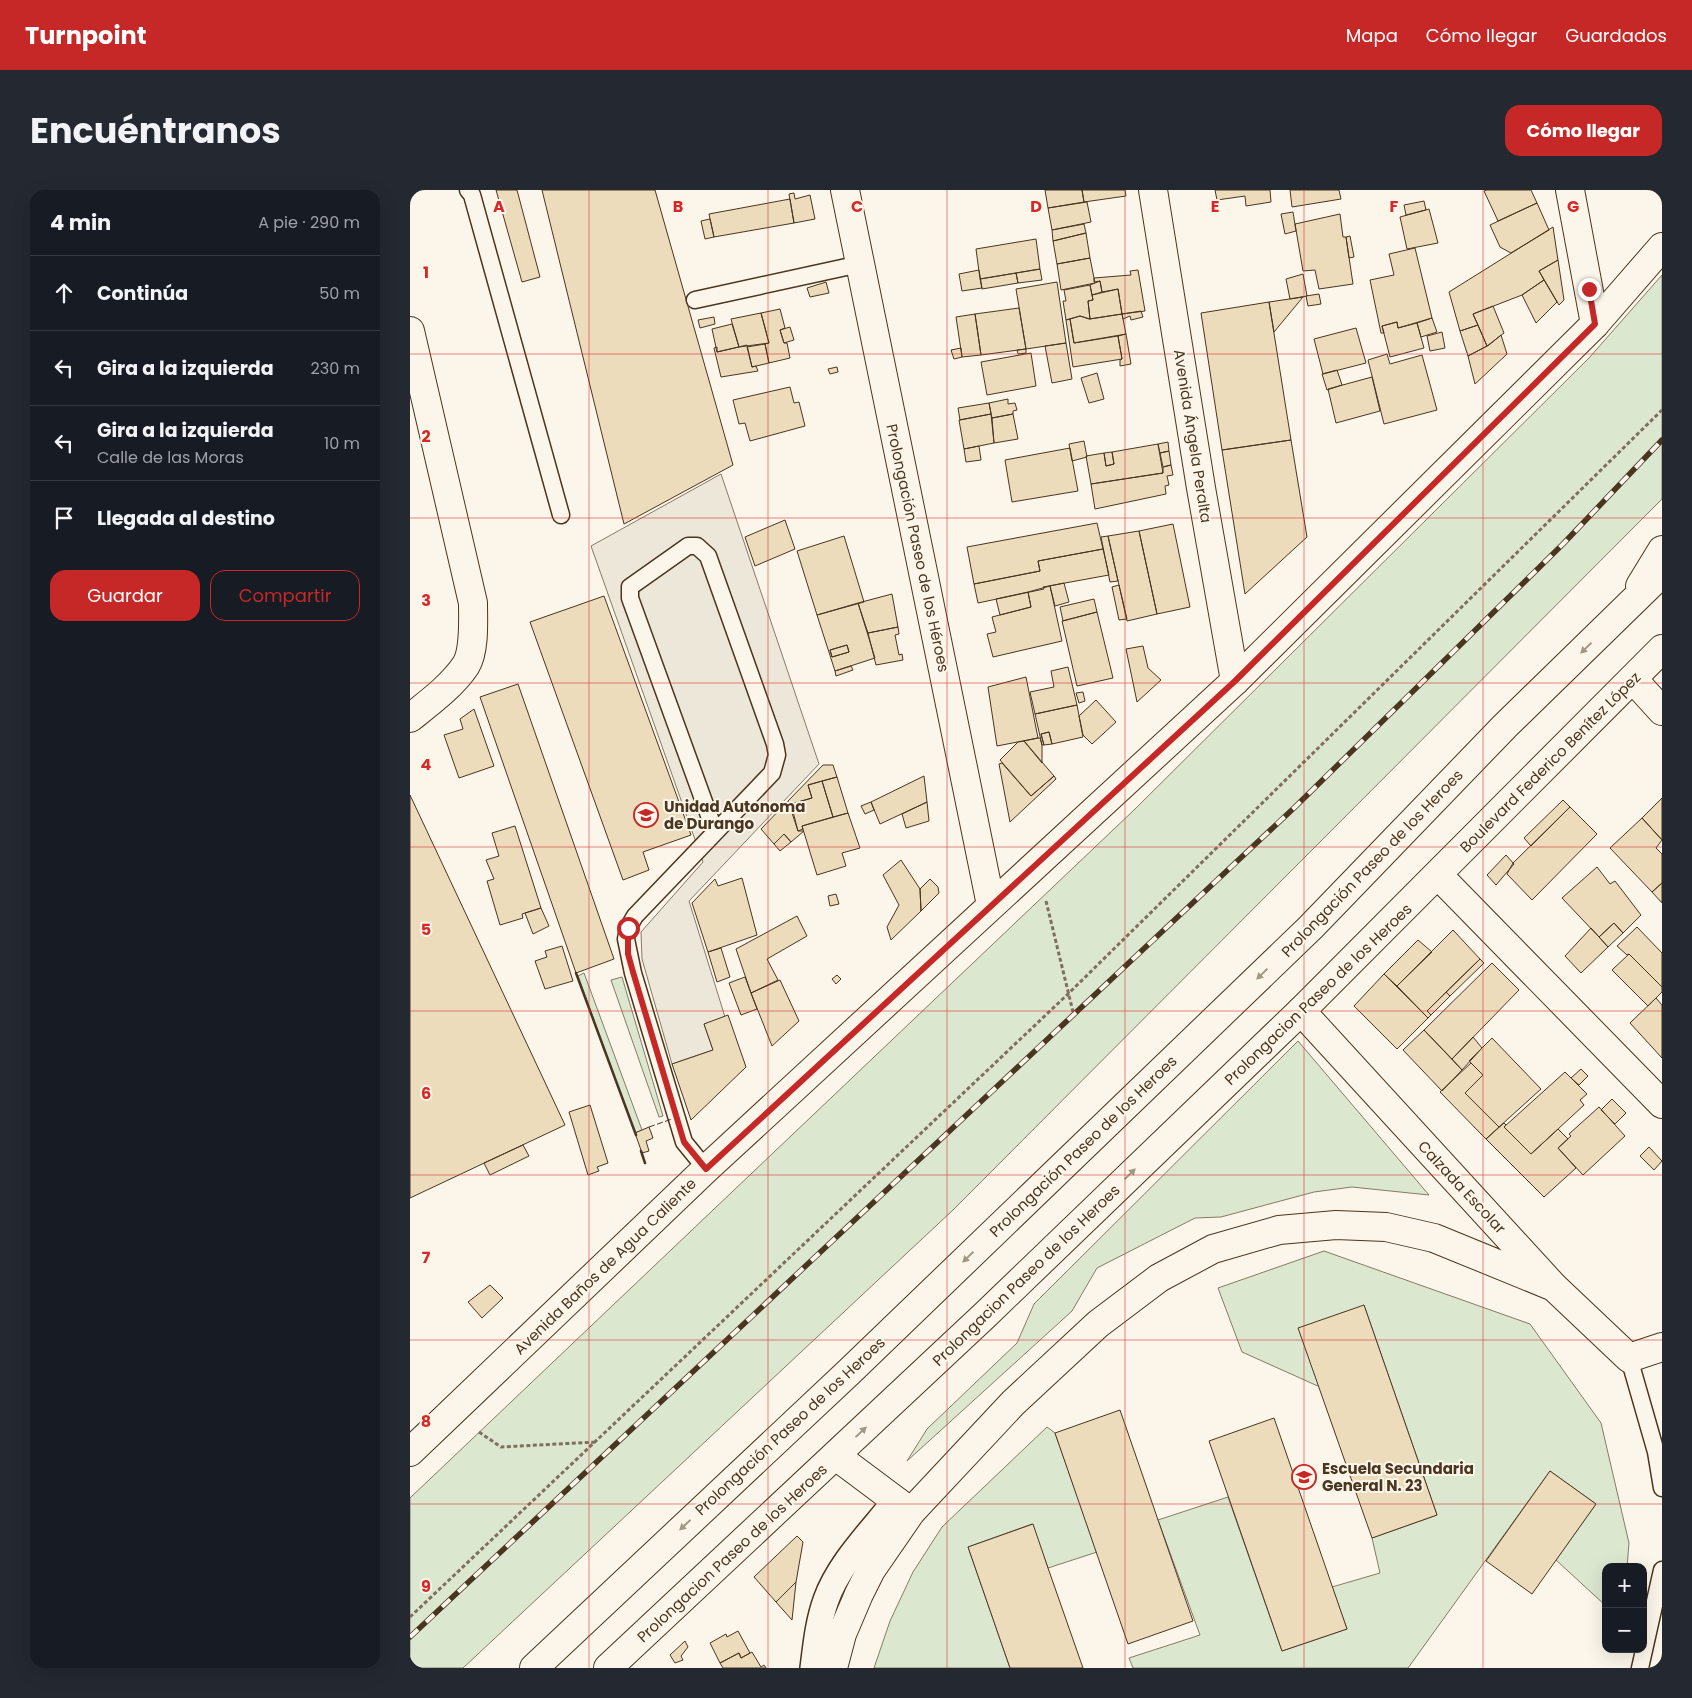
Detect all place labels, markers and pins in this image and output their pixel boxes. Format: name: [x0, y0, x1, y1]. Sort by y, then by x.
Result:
place label: Unidad Autonoma de Durango: [664, 796, 805, 834]
school or university icon: Unidad Autonoma de Durango: [633, 802, 659, 828]
place label: Escuela Secundaria General N. 23: [1322, 1458, 1474, 1496]
school or university icon: Escuela Secundaria General N. 23: [1291, 1464, 1317, 1490]

